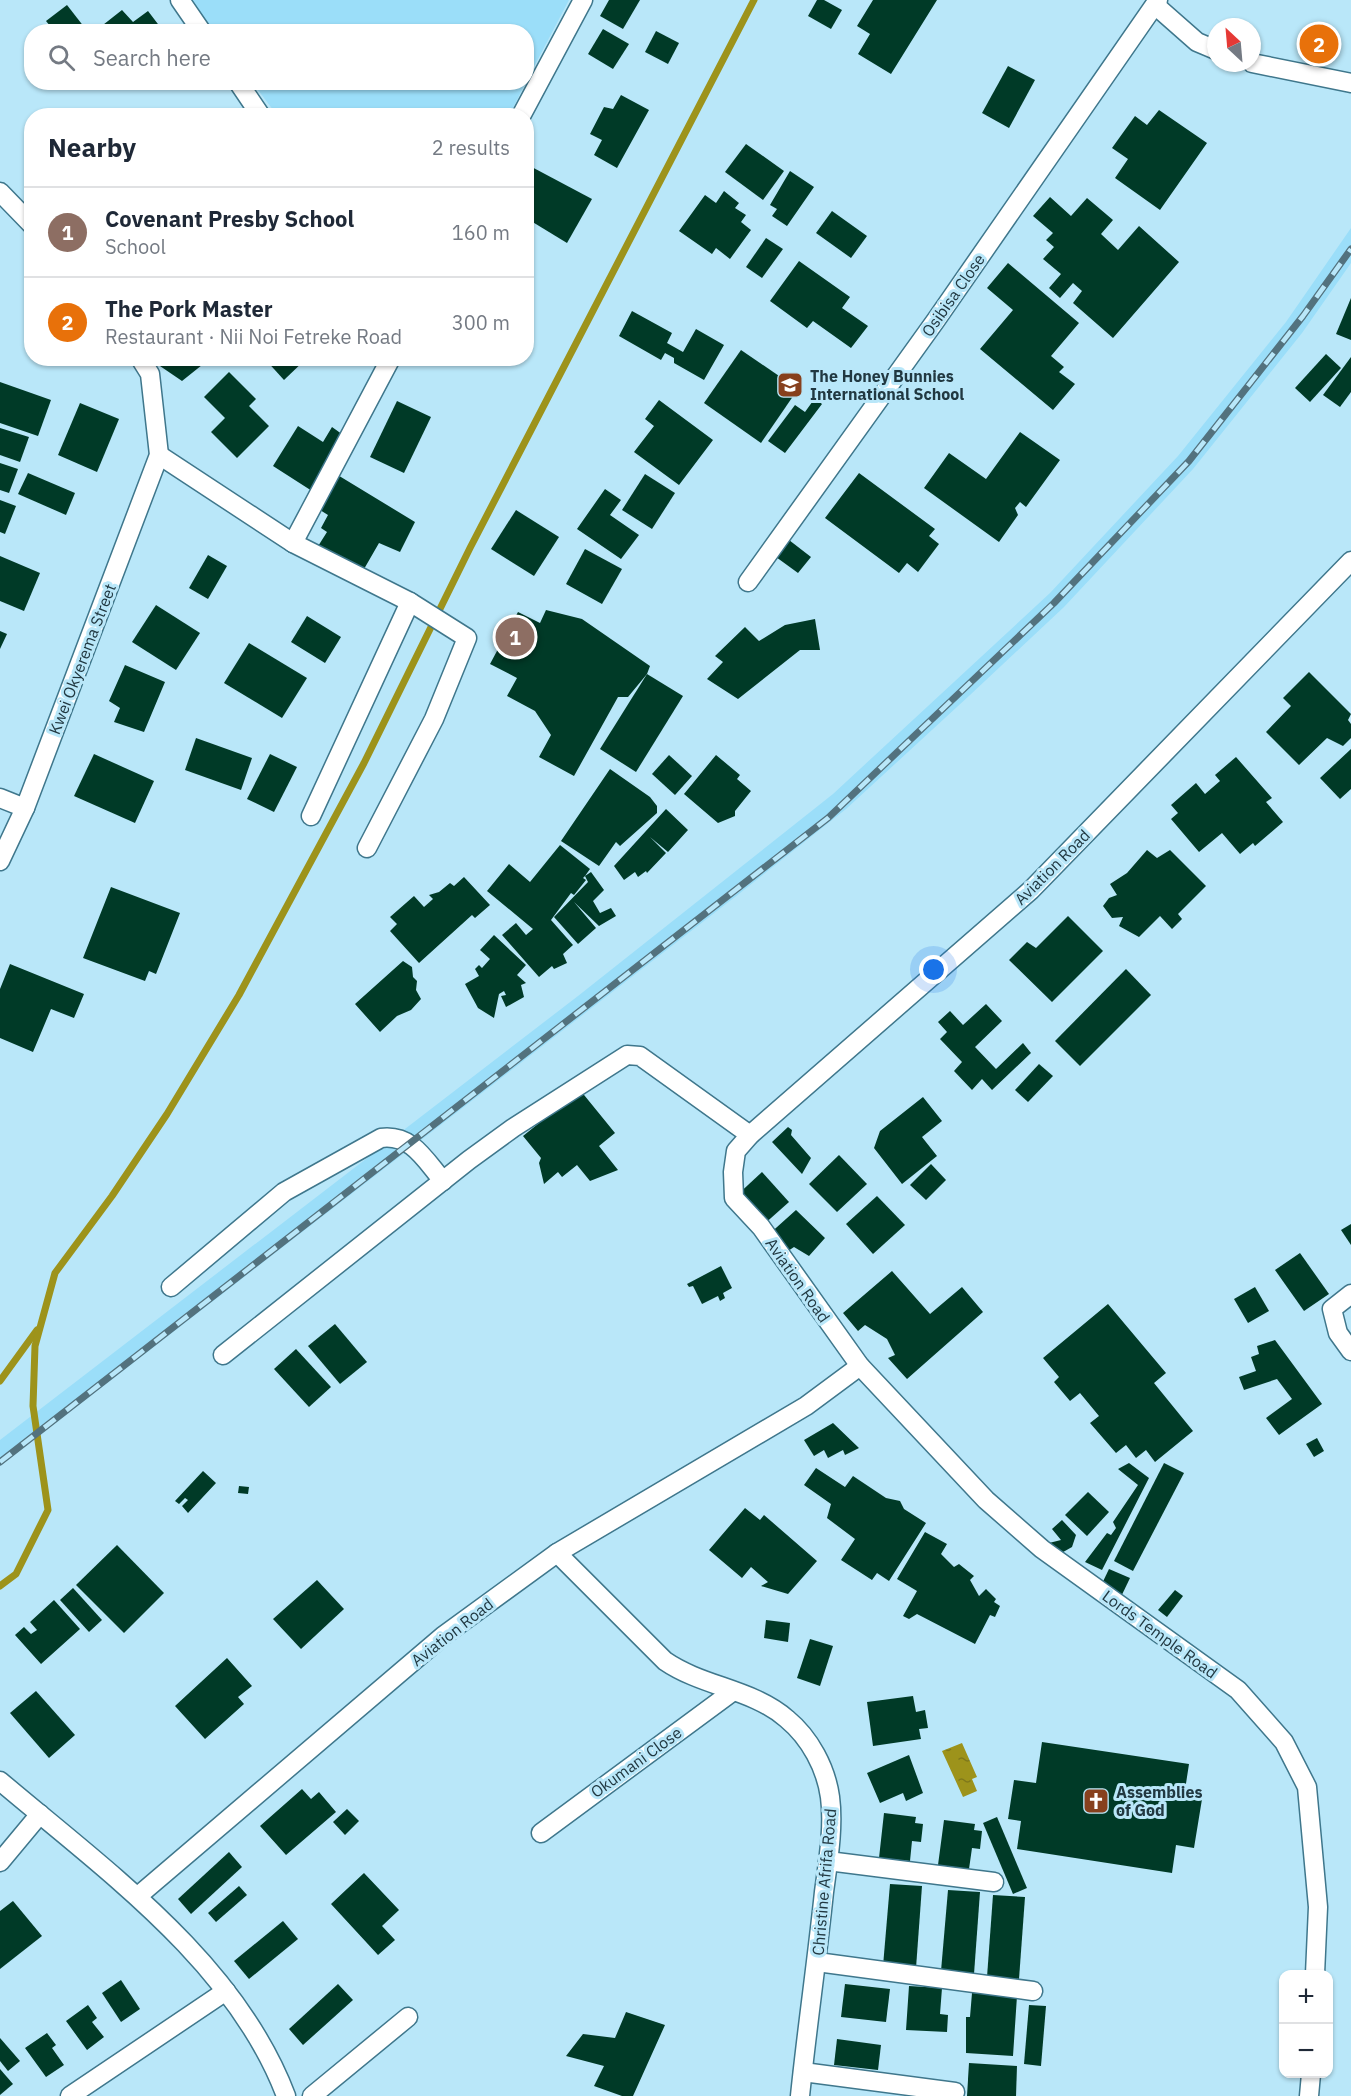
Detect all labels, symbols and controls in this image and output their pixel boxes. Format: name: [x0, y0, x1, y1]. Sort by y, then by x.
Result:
north arrow: [1207, 18, 1261, 72]
pin: 2: [1300, 22, 1338, 66]
search box: [24, 24, 534, 90]
icon: search: [45, 41, 78, 74]
text: Search here: [93, 43, 211, 72]
text: Nearby: [48, 130, 136, 164]
text: 2 results: [432, 134, 510, 161]
text: Covenant Presby School: [105, 204, 354, 233]
text: 1: [62, 219, 74, 246]
text: 160 m: [452, 219, 510, 246]
text: School: [105, 233, 166, 260]
street label: Osibisa Close: [917, 250, 989, 340]
text: The Pork Master: [105, 294, 273, 323]
text: 2: [62, 309, 74, 336]
text: 300 m: [452, 309, 510, 336]
text: Restaurant · Nii Noi Fetreke Road: [105, 323, 402, 350]
place label: The Honey Bunnies International School: [810, 366, 964, 404]
school or university icon: The Honey Bunnies International School: [775, 370, 805, 400]
street label: Kwei Okyerema Street: [44, 581, 120, 737]
pin: 1: [496, 614, 534, 660]
street label: Aviation Road: [1010, 825, 1094, 909]
your location: [919, 955, 948, 984]
street label: Aviation Road: [762, 1234, 834, 1326]
street label: Lords Temple Road: [1099, 1586, 1221, 1682]
street label: Aviation Road: [407, 1594, 497, 1670]
street label: Okumani Close: [586, 1722, 686, 1802]
place label: Assemblies of God: [1116, 1782, 1202, 1820]
church icon: Assemblies of God: [1081, 1786, 1111, 1816]
street label: Christine Afrifa Road: [808, 1808, 840, 1956]
map controls: [1279, 1970, 1333, 2078]
button: +: [1279, 1970, 1333, 2024]
button: −: [1279, 2024, 1333, 2078]

